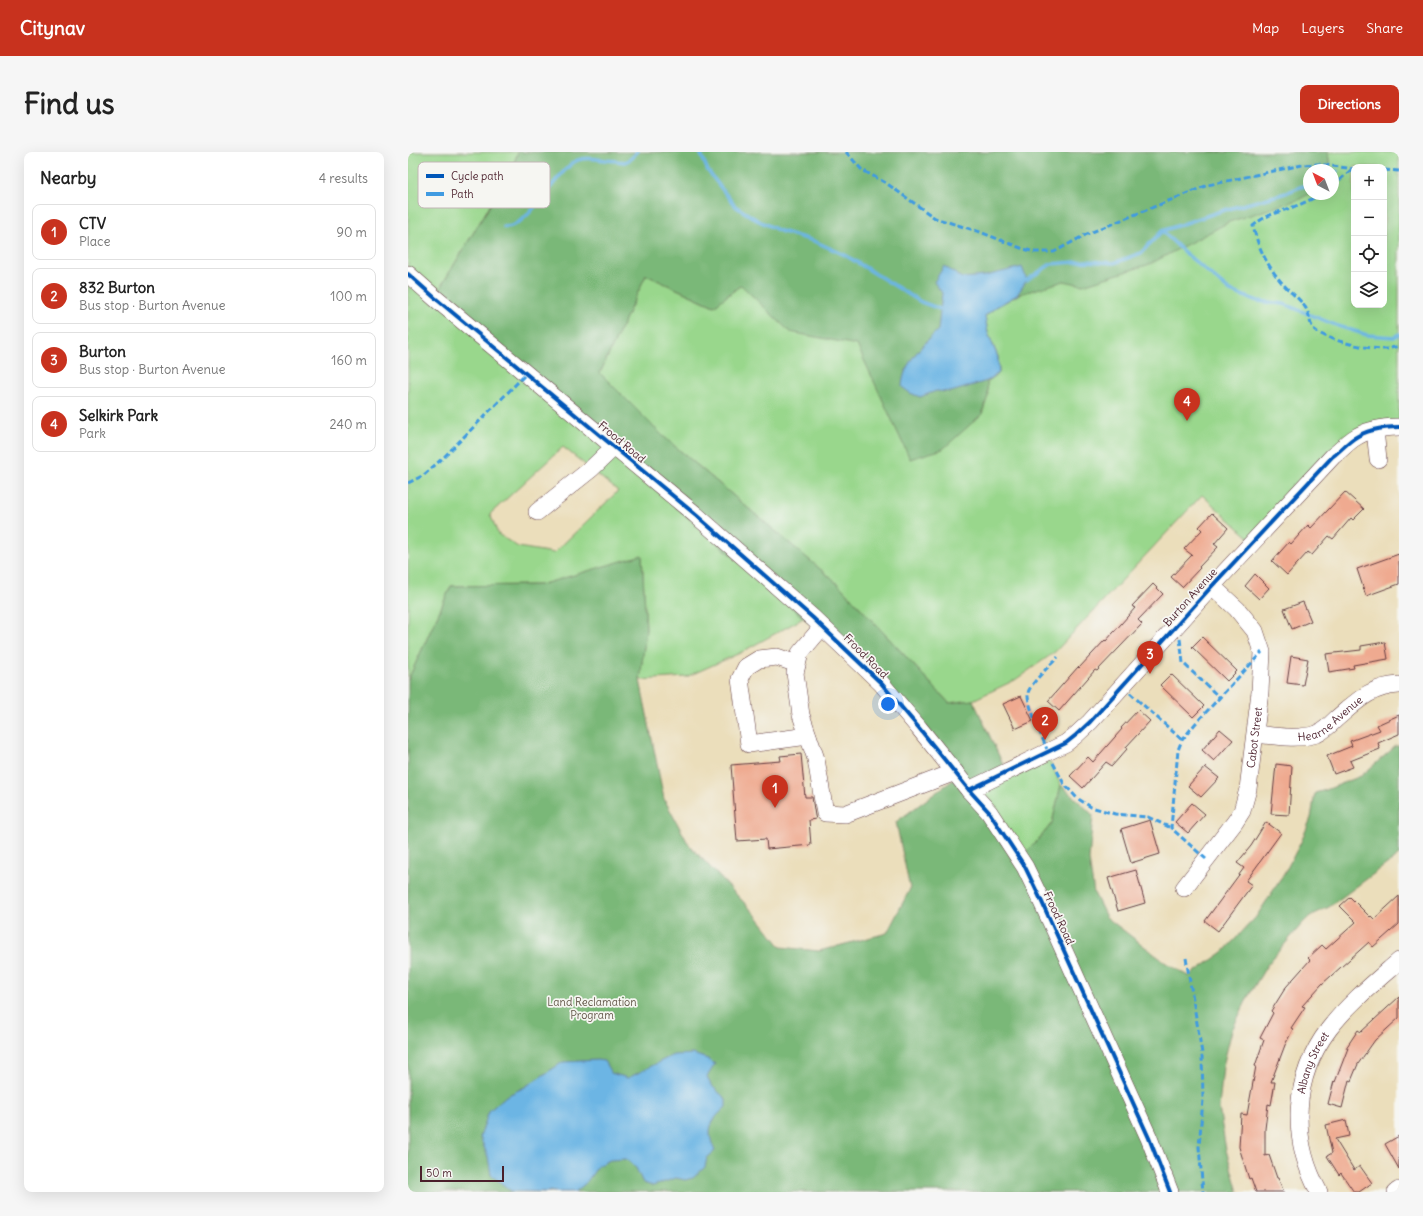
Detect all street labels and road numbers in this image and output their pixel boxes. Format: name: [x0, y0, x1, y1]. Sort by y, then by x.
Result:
street label: Frood Road: [596, 418, 649, 466]
street label: Burton Avenue: [1160, 565, 1220, 629]
street label: Frood Road: [841, 631, 892, 682]
street label: Hearne Avenue: [1297, 693, 1365, 744]
street label: Cabot Street: [1244, 706, 1265, 769]
street label: Frood Road: [1041, 889, 1078, 947]
street label: Albany Street: [1294, 1029, 1332, 1095]

